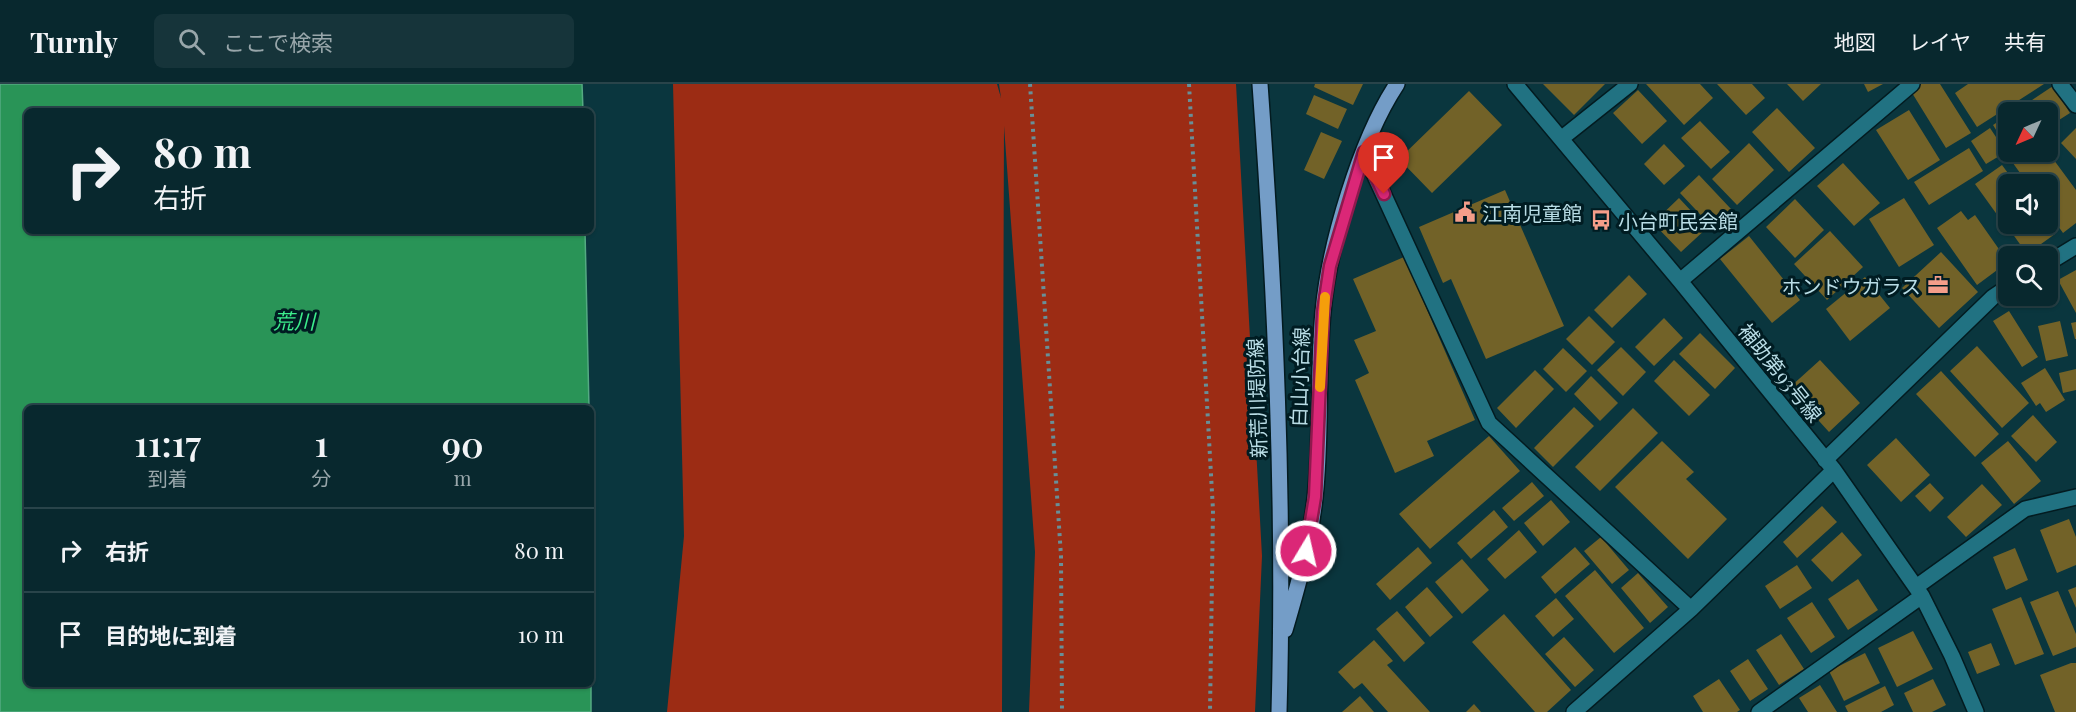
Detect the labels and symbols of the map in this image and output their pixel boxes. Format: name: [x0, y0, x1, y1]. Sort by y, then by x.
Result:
north arrow: [1998, 102, 2058, 162]
pin: [1358, 132, 1409, 194]
place label: 江南児童館: [1482, 199, 1582, 226]
public building icon: 江南児童館: [1453, 200, 1477, 224]
place label: 小台町民会館: [1618, 207, 1738, 234]
bus stop icon: 小台町民会館: [1589, 208, 1613, 232]
place label: ホンドウガラス: [1781, 272, 1921, 299]
office icon: ホンドウガラス: [1926, 273, 1950, 297]
water label: 荒川: [273, 306, 317, 334]
street label: 補助第93号線: [1733, 317, 1829, 427]
street label: 白山小台線: [1284, 327, 1314, 427]
street label: 新荒川堤防線: [1240, 338, 1272, 458]
position arrow: [1274, 519, 1338, 583]

